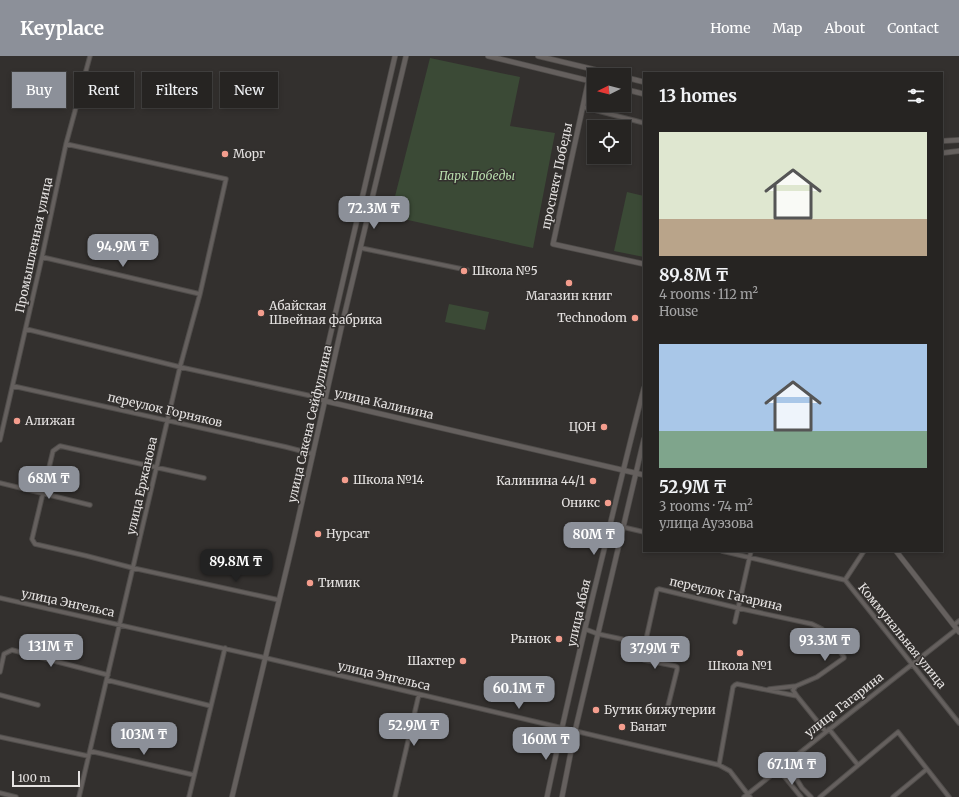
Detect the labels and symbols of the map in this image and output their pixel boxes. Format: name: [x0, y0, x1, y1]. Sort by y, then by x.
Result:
north arrow: [587, 68, 631, 112]
street label: проспект Победы: [538, 121, 575, 231]
place label: Морг: [233, 146, 265, 161]
marker: Морг: [220, 149, 230, 159]
park label: Парк Победы: [439, 168, 515, 183]
street label: Промышленная улица: [12, 175, 55, 314]
pin: 72.3M ₸: [337, 196, 411, 230]
pin: 94.9M ₸: [86, 234, 160, 268]
place label: Школа №5: [472, 263, 538, 278]
marker: Школа №5: [459, 266, 469, 276]
marker: Магазин книг: [564, 278, 574, 288]
place label: Магазин книг: [526, 288, 612, 303]
place label: Абайская Швейная фабрика: [268, 298, 383, 327]
marker: Абайская Швейная фабрика: [256, 308, 266, 318]
place label: Technodom: [557, 310, 627, 325]
marker: Technodom: [630, 313, 640, 323]
street label: улица Сакена Сейфуллина: [284, 343, 335, 504]
street label: улица Калинина: [333, 385, 436, 422]
street label: переулок Горняков: [106, 389, 224, 430]
place label: Алижан: [24, 413, 75, 428]
marker: Алижан: [12, 416, 22, 426]
place label: ЦОН: [569, 419, 596, 434]
marker: ЦОН: [599, 422, 609, 432]
street label: улица Ержанова: [123, 435, 160, 537]
pin: 68M ₸: [21, 466, 77, 500]
place label: Школа №14: [353, 472, 425, 487]
place label: Калинина 44/1: [496, 473, 586, 488]
marker: Школа №14: [340, 475, 350, 485]
marker: Калинина 44/1: [588, 476, 598, 486]
place label: Оникс: [561, 495, 600, 510]
marker: Оникс: [603, 498, 613, 508]
pin: 80M ₸: [566, 522, 622, 556]
place label: Нурсат: [326, 526, 370, 541]
marker: Нурсат: [313, 529, 323, 539]
pin: 89.8M ₸: [199, 549, 273, 583]
street label: переулок Гагарина: [668, 573, 785, 614]
place label: Тимик: [318, 575, 360, 590]
marker: Тимик: [305, 578, 315, 588]
street label: улица Абая: [563, 578, 594, 648]
street label: Коммунальная улица: [855, 580, 950, 692]
street label: улица Энгельса: [20, 585, 117, 620]
pin: 93.3M ₸: [788, 628, 862, 662]
place label: Рынок: [510, 631, 551, 646]
pin: 131M ₸: [18, 634, 84, 668]
marker: Рынок: [554, 634, 564, 644]
pin: 37.9M ₸: [618, 636, 692, 670]
marker: Школа №1: [735, 648, 745, 658]
place label: Шахтер: [407, 653, 455, 668]
marker: Шахтер: [458, 656, 468, 666]
street label: улица Энгельса: [336, 658, 432, 694]
place label: Школа №1: [708, 658, 773, 673]
street label: улица Гагарина: [801, 669, 886, 740]
pin: 60.1M ₸: [482, 676, 556, 710]
place label: Бутик бижутерии: [604, 702, 716, 717]
marker: Бутик бижутерии: [591, 705, 601, 715]
pin: 52.9M ₸: [377, 713, 451, 747]
place label: Банат: [630, 719, 667, 734]
pin: 103M ₸: [111, 722, 177, 756]
marker: Банат: [617, 722, 627, 732]
pin: 160M ₸: [513, 727, 579, 761]
pin: 67.1M ₸: [755, 752, 829, 786]
scale bar: [12, 769, 80, 788]

